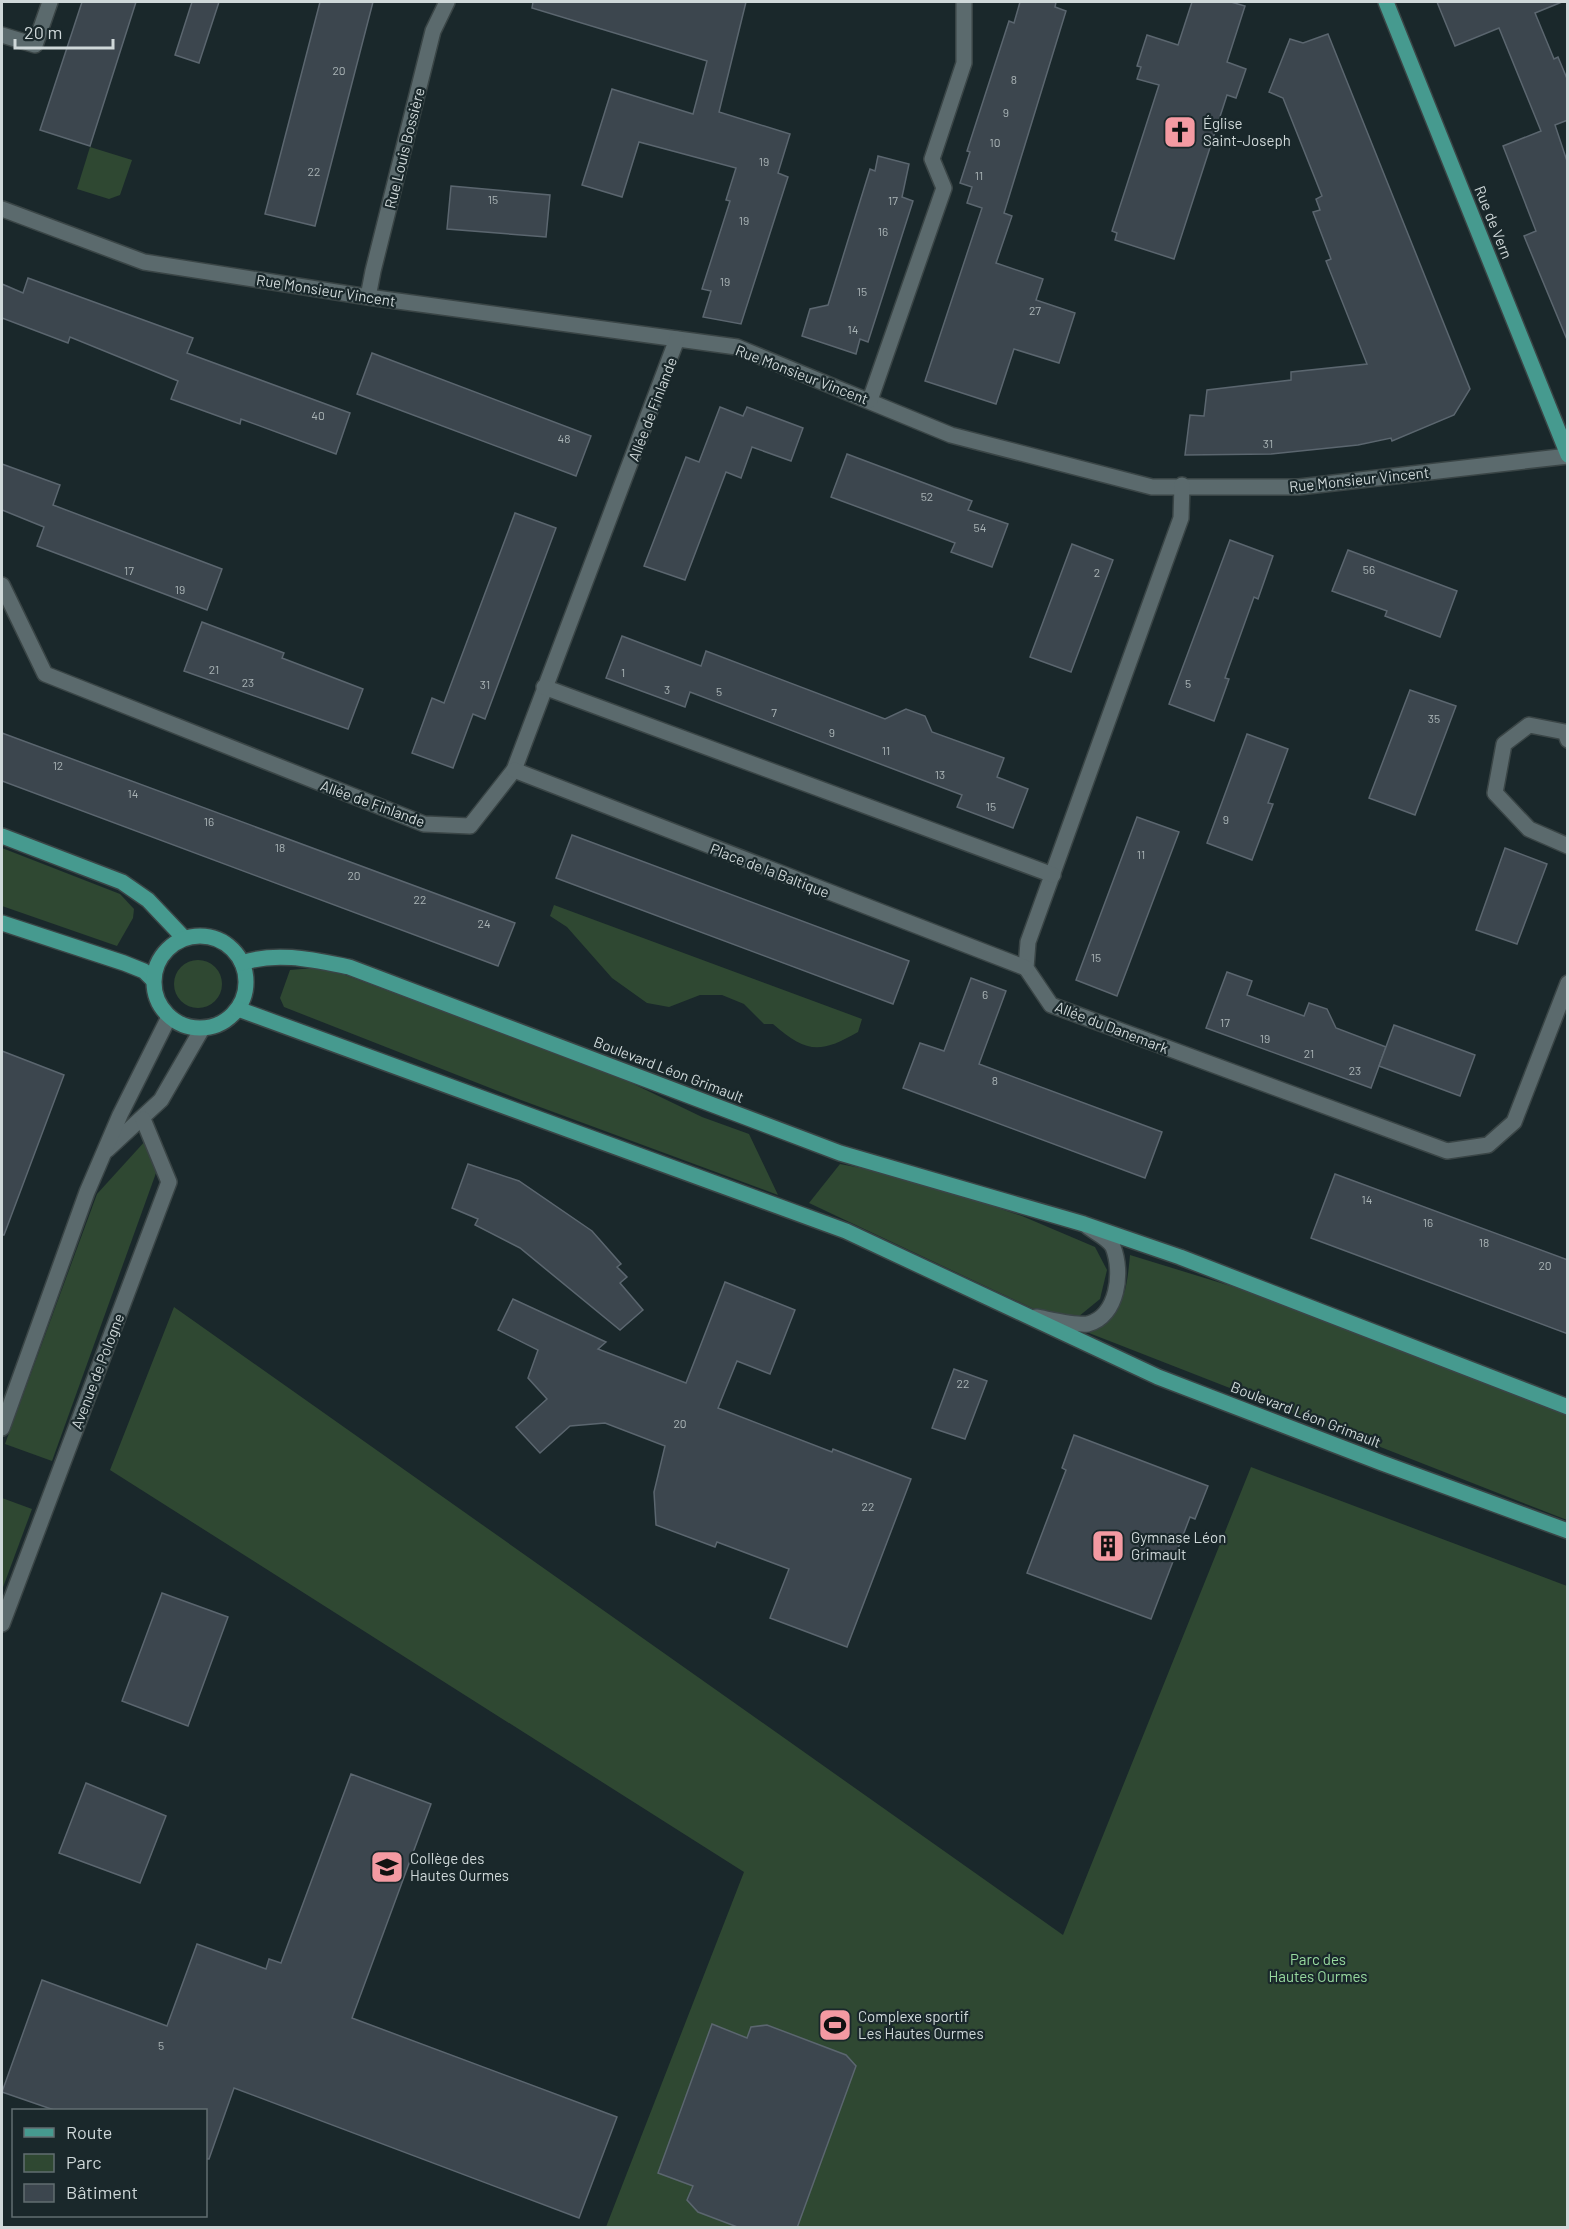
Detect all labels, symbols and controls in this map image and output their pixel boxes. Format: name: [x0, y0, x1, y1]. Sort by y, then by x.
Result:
scale bar: [15, 12, 112, 50]
text: 20 m: [24, 21, 62, 43]
house number: 20: [332, 63, 346, 77]
house number: 8: [1011, 72, 1017, 86]
street label: Rue Louis Bossière: [380, 86, 428, 210]
house number: 9: [1003, 105, 1009, 119]
church icon: Église Saint-Joseph: [1162, 114, 1198, 150]
place label: Église Saint-Joseph: [1203, 114, 1291, 149]
house number: 10: [990, 135, 1000, 149]
house number: 19: [759, 154, 769, 168]
house number: 22: [308, 164, 320, 178]
house number: 11: [975, 168, 983, 182]
street label: Rue de Vern: [1471, 183, 1517, 261]
house number: 15: [488, 192, 498, 206]
house number: 17: [888, 193, 898, 207]
house number: 19: [739, 213, 749, 227]
house number: 16: [878, 224, 888, 238]
street label: Rue Monsieur Vincent: [255, 270, 397, 310]
house number: 19: [720, 274, 730, 288]
house number: 15: [857, 284, 867, 298]
house number: 27: [1029, 303, 1041, 317]
house number: 14: [848, 322, 858, 336]
street label: Rue Monsieur Vincent: [733, 340, 871, 408]
street label: Allée de Finlande: [624, 354, 680, 464]
house number: 40: [311, 408, 325, 422]
house number: 48: [558, 431, 570, 445]
house number: 31: [1263, 436, 1273, 450]
street label: Rue Monsieur Vincent: [1288, 463, 1430, 495]
house number: 52: [921, 489, 933, 503]
house number: 54: [974, 520, 986, 534]
house number: 56: [1363, 562, 1375, 576]
house number: 17: [124, 563, 134, 577]
house number: 2: [1094, 565, 1100, 579]
house number: 19: [175, 582, 185, 596]
house number: 21: [209, 662, 219, 676]
house number: 1: [621, 665, 625, 679]
house number: 23: [242, 675, 254, 689]
house number: 5: [1185, 676, 1191, 690]
house number: 31: [480, 677, 490, 691]
house number: 3: [664, 682, 670, 696]
house number: 5: [716, 684, 722, 698]
house number: 7: [771, 705, 777, 719]
house number: 35: [1428, 711, 1440, 725]
house number: 9: [829, 725, 835, 739]
house number: 11: [882, 743, 890, 757]
house number: 12: [53, 758, 63, 772]
house number: 13: [935, 767, 945, 781]
street label: Allée de Finlande: [318, 776, 428, 830]
house number: 14: [128, 786, 138, 800]
house number: 15: [986, 799, 996, 813]
house number: 9: [1223, 812, 1229, 826]
house number: 16: [204, 814, 214, 828]
street label: Place de la Baltique: [708, 839, 832, 901]
house number: 18: [275, 840, 285, 854]
house number: 11: [1137, 847, 1145, 861]
house number: 20: [347, 868, 361, 882]
house number: 22: [414, 892, 426, 906]
house number: 24: [477, 916, 491, 930]
house number: 15: [1091, 950, 1101, 964]
house number: 6: [982, 987, 988, 1001]
street label: Allée du Danemark: [1053, 997, 1172, 1057]
house number: 17: [1220, 1015, 1230, 1029]
house number: 19: [1260, 1031, 1270, 1045]
street label: Boulevard Léon Grimault: [591, 1032, 747, 1106]
house number: 21: [1304, 1046, 1314, 1060]
house number: 23: [1349, 1063, 1361, 1077]
house number: 8: [992, 1073, 998, 1087]
house number: 14: [1362, 1192, 1372, 1206]
house number: 16: [1423, 1215, 1433, 1229]
house number: 18: [1479, 1235, 1489, 1249]
house number: 20: [1538, 1258, 1552, 1272]
street label: Avenue de Pologne: [67, 1311, 127, 1431]
house number: 22: [957, 1376, 969, 1390]
street label: Boulevard Léon Grimault: [1228, 1377, 1384, 1451]
house number: 20: [673, 1416, 687, 1430]
house number: 22: [862, 1499, 874, 1513]
building icon: Gymnase Léon Grimault: [1090, 1528, 1126, 1564]
place label: Gymnase Léon Grimault: [1131, 1528, 1226, 1563]
school or university icon: Collège des Hautes Ourmes: [369, 1849, 405, 1885]
place label: Collège des Hautes Ourmes: [410, 1849, 509, 1884]
park label: Parc des Hautes Ourmes: [1268, 1950, 1368, 1985]
sports icon: Complexe sportif Les Hautes Ourmes: [817, 2007, 853, 2043]
place label: Complexe sportif Les Hautes Ourmes: [858, 2007, 984, 2042]
house number: 5: [158, 2038, 164, 2052]
legend: [12, 2109, 207, 2217]
text: Route: [66, 2121, 112, 2143]
text: Parc: [66, 2151, 102, 2173]
text: Bâtiment: [66, 2181, 138, 2203]

